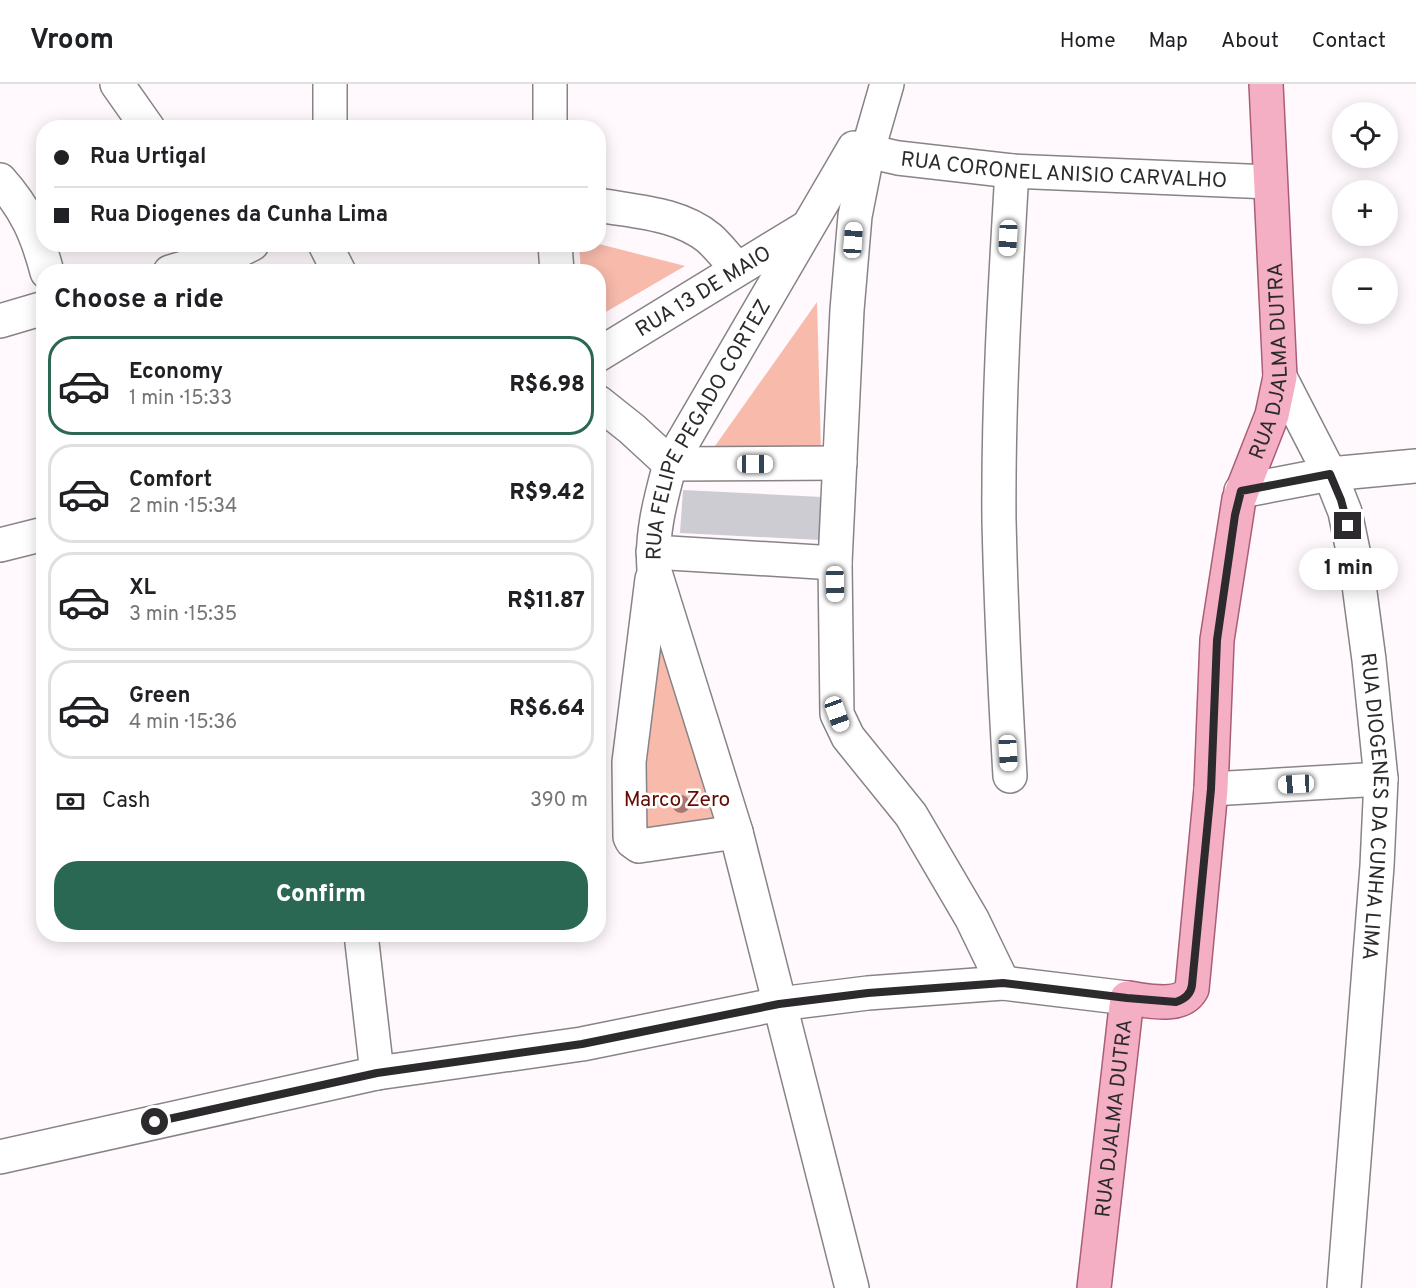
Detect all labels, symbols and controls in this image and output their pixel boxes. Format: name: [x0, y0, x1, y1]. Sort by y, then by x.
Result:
text: Vroom: [30, 23, 114, 59]
text: Home: [1060, 28, 1116, 55]
text: Map: [1149, 28, 1188, 55]
text: About: [1221, 28, 1279, 55]
text: Contact: [1312, 28, 1386, 55]
map controls: [1332, 102, 1398, 324]
button: locate: [1332, 102, 1398, 168]
text: Rua Urtigal: [90, 144, 206, 171]
street label: RUA CORONEL ANISIO CARVALHO: [899, 146, 1228, 195]
button: +: [1332, 180, 1398, 246]
text: Rua Diogenes da Cunha Lima: [90, 202, 388, 229]
car: [998, 220, 1018, 256]
car: [843, 221, 863, 259]
street label: RUA 13 DE MAIO: [631, 240, 777, 344]
button: −: [1332, 258, 1398, 324]
street label: RUA DJALMA DUTRA: [1244, 262, 1295, 464]
text: Choose a ride: [54, 283, 224, 317]
street label: RUA FELIPE PEGADO CORTEZ: [641, 295, 778, 560]
icon: car: [57, 359, 111, 413]
text: Economy: [129, 359, 223, 386]
text: R$6.98: [510, 372, 585, 399]
text: 1 min · 15:33: [129, 386, 232, 412]
car: [737, 455, 773, 473]
icon: car: [57, 467, 111, 521]
text: Comfort: [129, 467, 212, 494]
text: R$9.42: [509, 480, 585, 507]
text: 2 min · 15:34: [129, 494, 237, 520]
route end: [1334, 512, 1361, 539]
callout: 1 min: [1298, 547, 1398, 589]
text: 1 min: [1324, 556, 1373, 582]
car: [826, 566, 844, 602]
icon: car: [57, 575, 111, 629]
text: XL: [129, 575, 156, 602]
text: R$11.87: [507, 588, 585, 615]
text: 3 min · 15:35: [129, 602, 237, 628]
street label: RUA DIOGENES DA CUNHA LIMA: [1353, 651, 1393, 961]
icon: car: [57, 683, 111, 737]
text: Green: [129, 683, 191, 710]
car: [822, 694, 852, 734]
text: R$6.64: [509, 696, 585, 723]
text: 4 min · 15:36: [129, 710, 237, 736]
car: [998, 735, 1018, 771]
car: [1278, 774, 1314, 794]
icon: cash: [54, 785, 87, 818]
park label: Marco Zero: [624, 787, 730, 814]
text: Cash: [102, 788, 151, 815]
text: 390 m: [530, 788, 588, 814]
button: Confirm: [54, 861, 588, 930]
street label: RUA DJALMA DUTRA: [1090, 1018, 1140, 1219]
route start: [141, 1108, 168, 1135]

